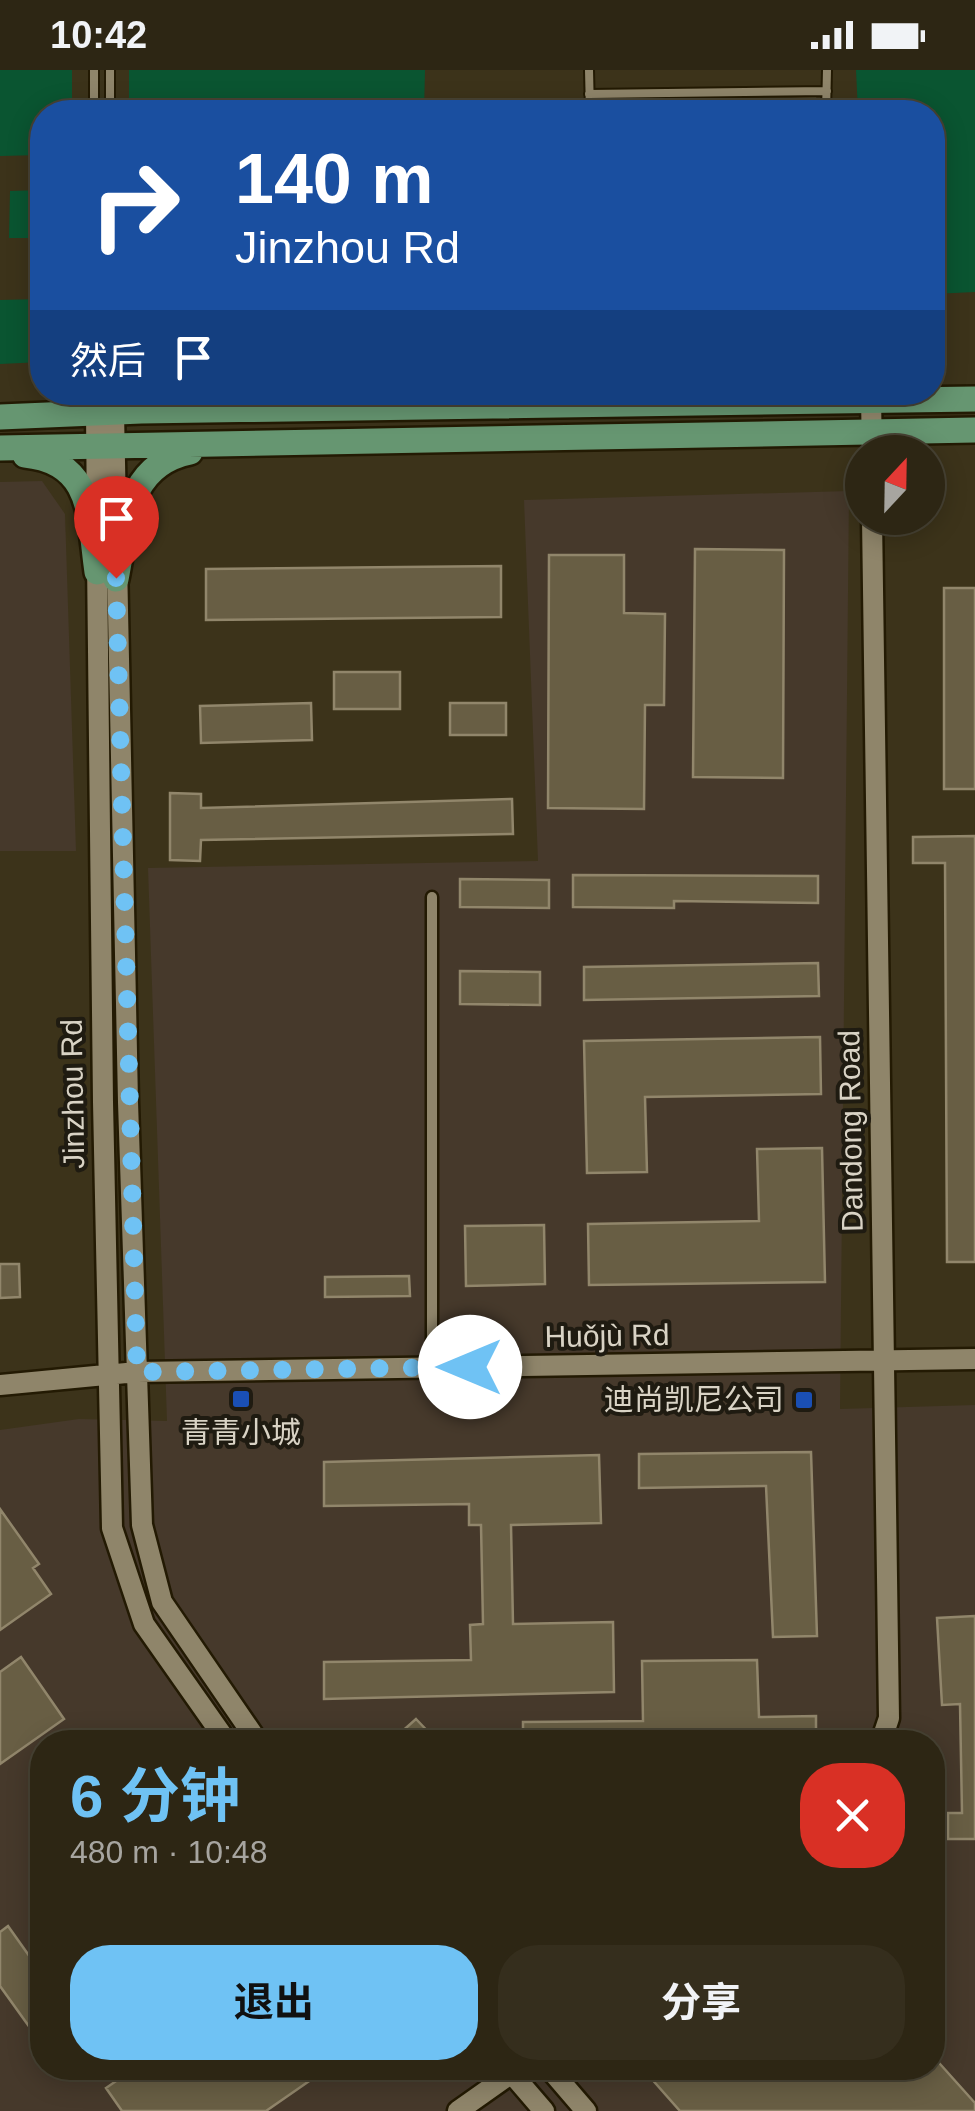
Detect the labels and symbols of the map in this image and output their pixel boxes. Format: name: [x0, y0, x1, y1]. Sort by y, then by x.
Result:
north arrow: [845, 435, 945, 535]
pin: [74, 476, 159, 579]
street label: Jinzhou Rd: [55, 1019, 90, 1169]
street label: Dandong Road: [832, 1030, 869, 1232]
position arrow: [418, 1315, 522, 1419]
street label: Huǒjù Rd: [544, 1318, 670, 1353]
place label: 迪尚凯尼公司: [604, 1383, 784, 1416]
marker: 青青小城: [230, 1388, 252, 1410]
marker: 迪尚凯尼公司: [793, 1389, 815, 1411]
place label: 青青小城: [181, 1416, 301, 1449]

